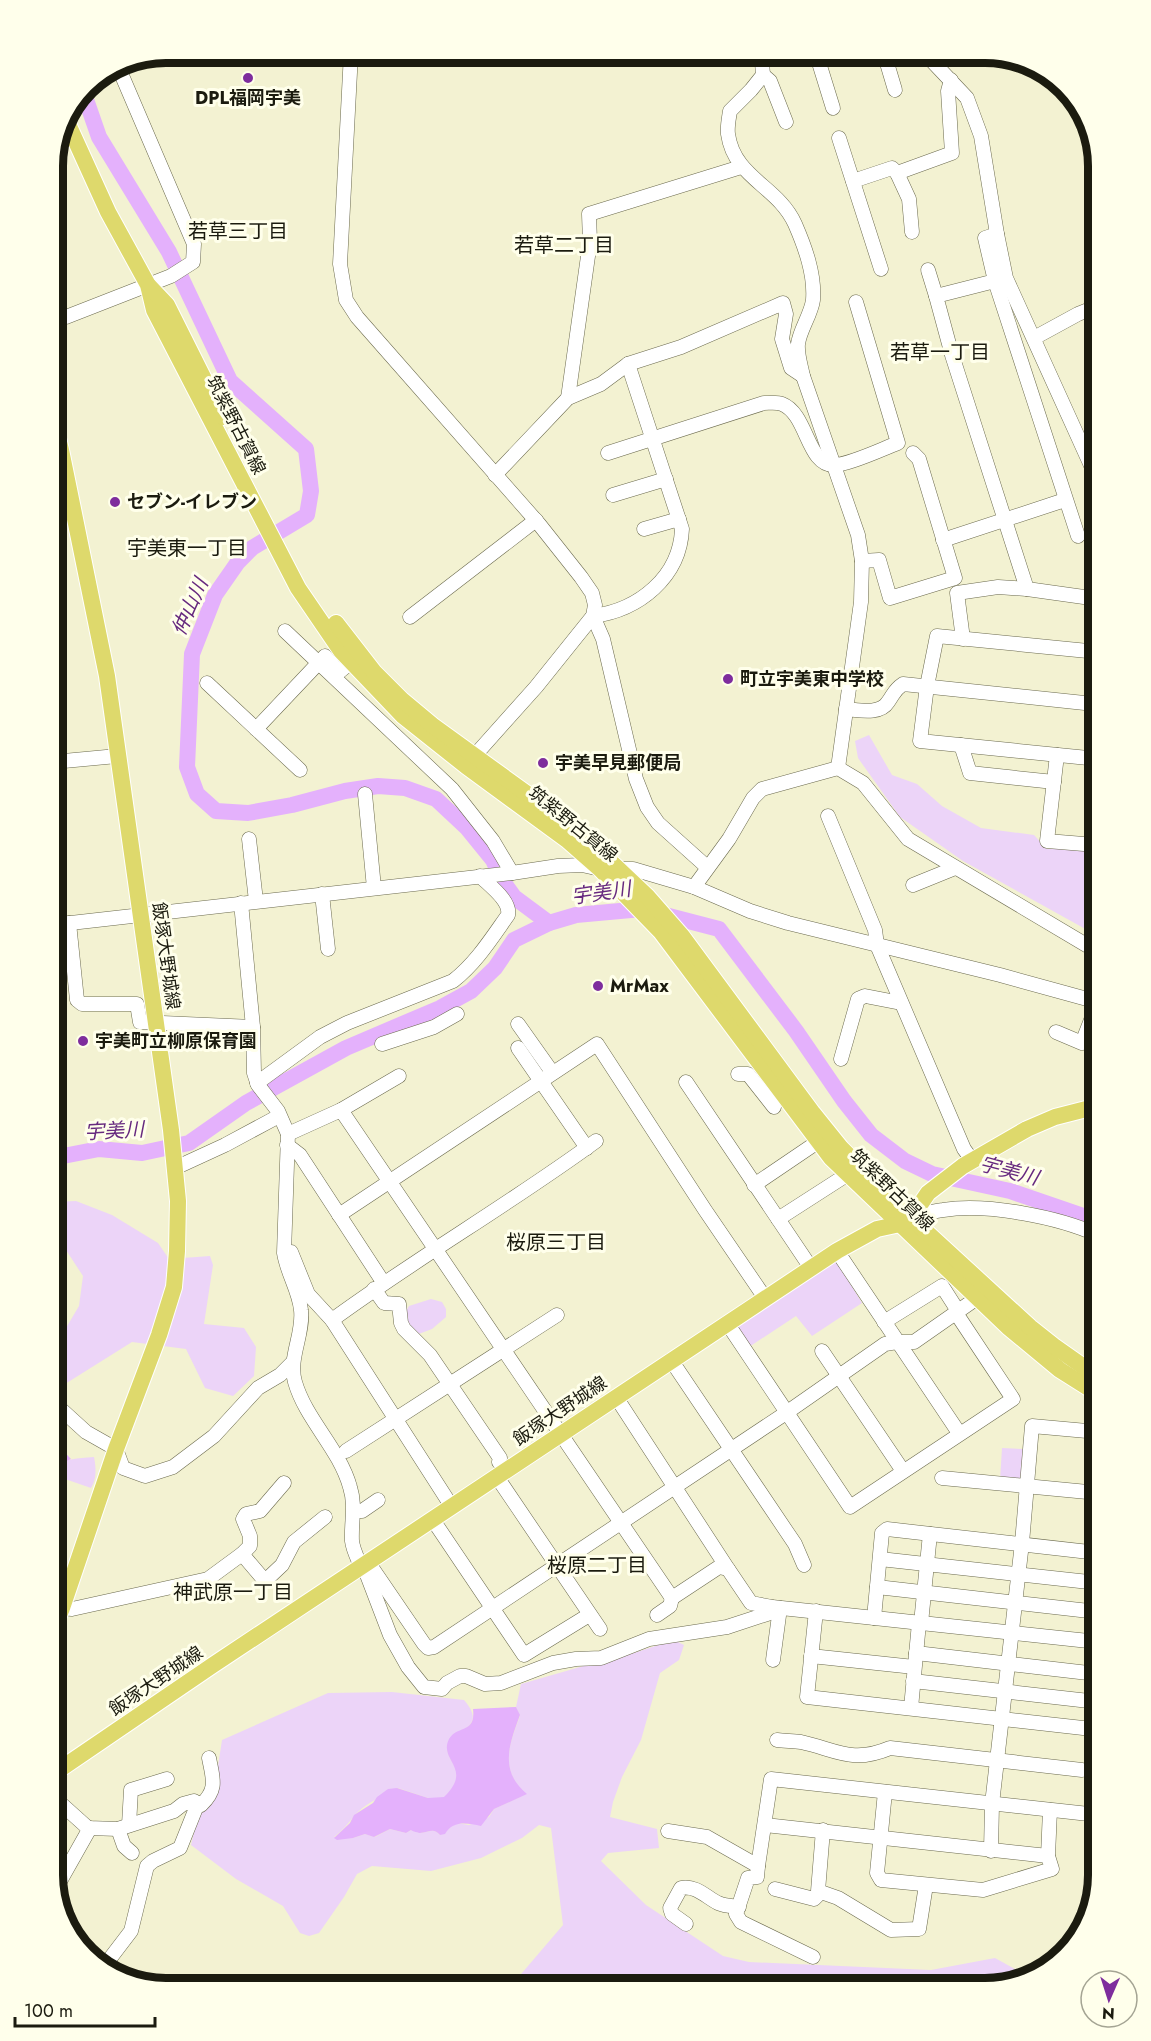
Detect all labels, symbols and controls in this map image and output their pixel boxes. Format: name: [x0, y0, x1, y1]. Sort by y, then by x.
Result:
marker: DPL福岡宇美: [241, 71, 255, 85]
place label: DPL福岡宇美: [195, 85, 301, 111]
district label: 若草三丁目: [188, 217, 288, 246]
district label: 若草二丁目: [514, 231, 614, 260]
district label: 若草一丁目: [890, 338, 990, 367]
street label: 筑紫野古賀線: [200, 371, 272, 479]
place label: セブン-イレブン: [127, 489, 257, 515]
marker: セブン-イレブン: [108, 495, 122, 509]
district label: 宇美東一丁目: [127, 534, 247, 563]
water label: 仲山川: [165, 572, 216, 640]
place label: 町立宇美東中学校: [740, 666, 884, 692]
marker: 町立宇美東中学校: [721, 672, 735, 686]
place label: 宇美早見郵便局: [555, 750, 681, 776]
marker: 宇美早見郵便局: [536, 756, 550, 770]
street label: 筑紫野古賀線: [523, 780, 623, 868]
water label: 宇美川: [569, 874, 635, 912]
street label: 飯塚大野城線: [146, 901, 186, 1011]
place label: MrMax: [610, 973, 669, 999]
marker: MrMax: [591, 979, 605, 993]
place label: 宇美町立柳原保育園: [95, 1028, 257, 1054]
marker: 宇美町立柳原保育園: [76, 1034, 90, 1048]
water label: 宇美川: [83, 1115, 147, 1147]
street label: 筑紫野古賀線: [844, 1143, 940, 1237]
water label: 宇美川: [976, 1149, 1044, 1193]
district label: 桜原三丁目: [506, 1228, 606, 1257]
street label: 飯塚大野城線: [508, 1370, 612, 1452]
district label: 桜原二丁目: [547, 1551, 647, 1580]
district label: 神武原一丁目: [173, 1578, 293, 1607]
street label: 飯塚大野城線: [104, 1640, 208, 1722]
north arrow: [1079, 1969, 1139, 2029]
scale bar: [15, 1990, 154, 2028]
text: 100 m: [24, 1998, 73, 2024]
text: N: [1101, 2002, 1115, 2025]

